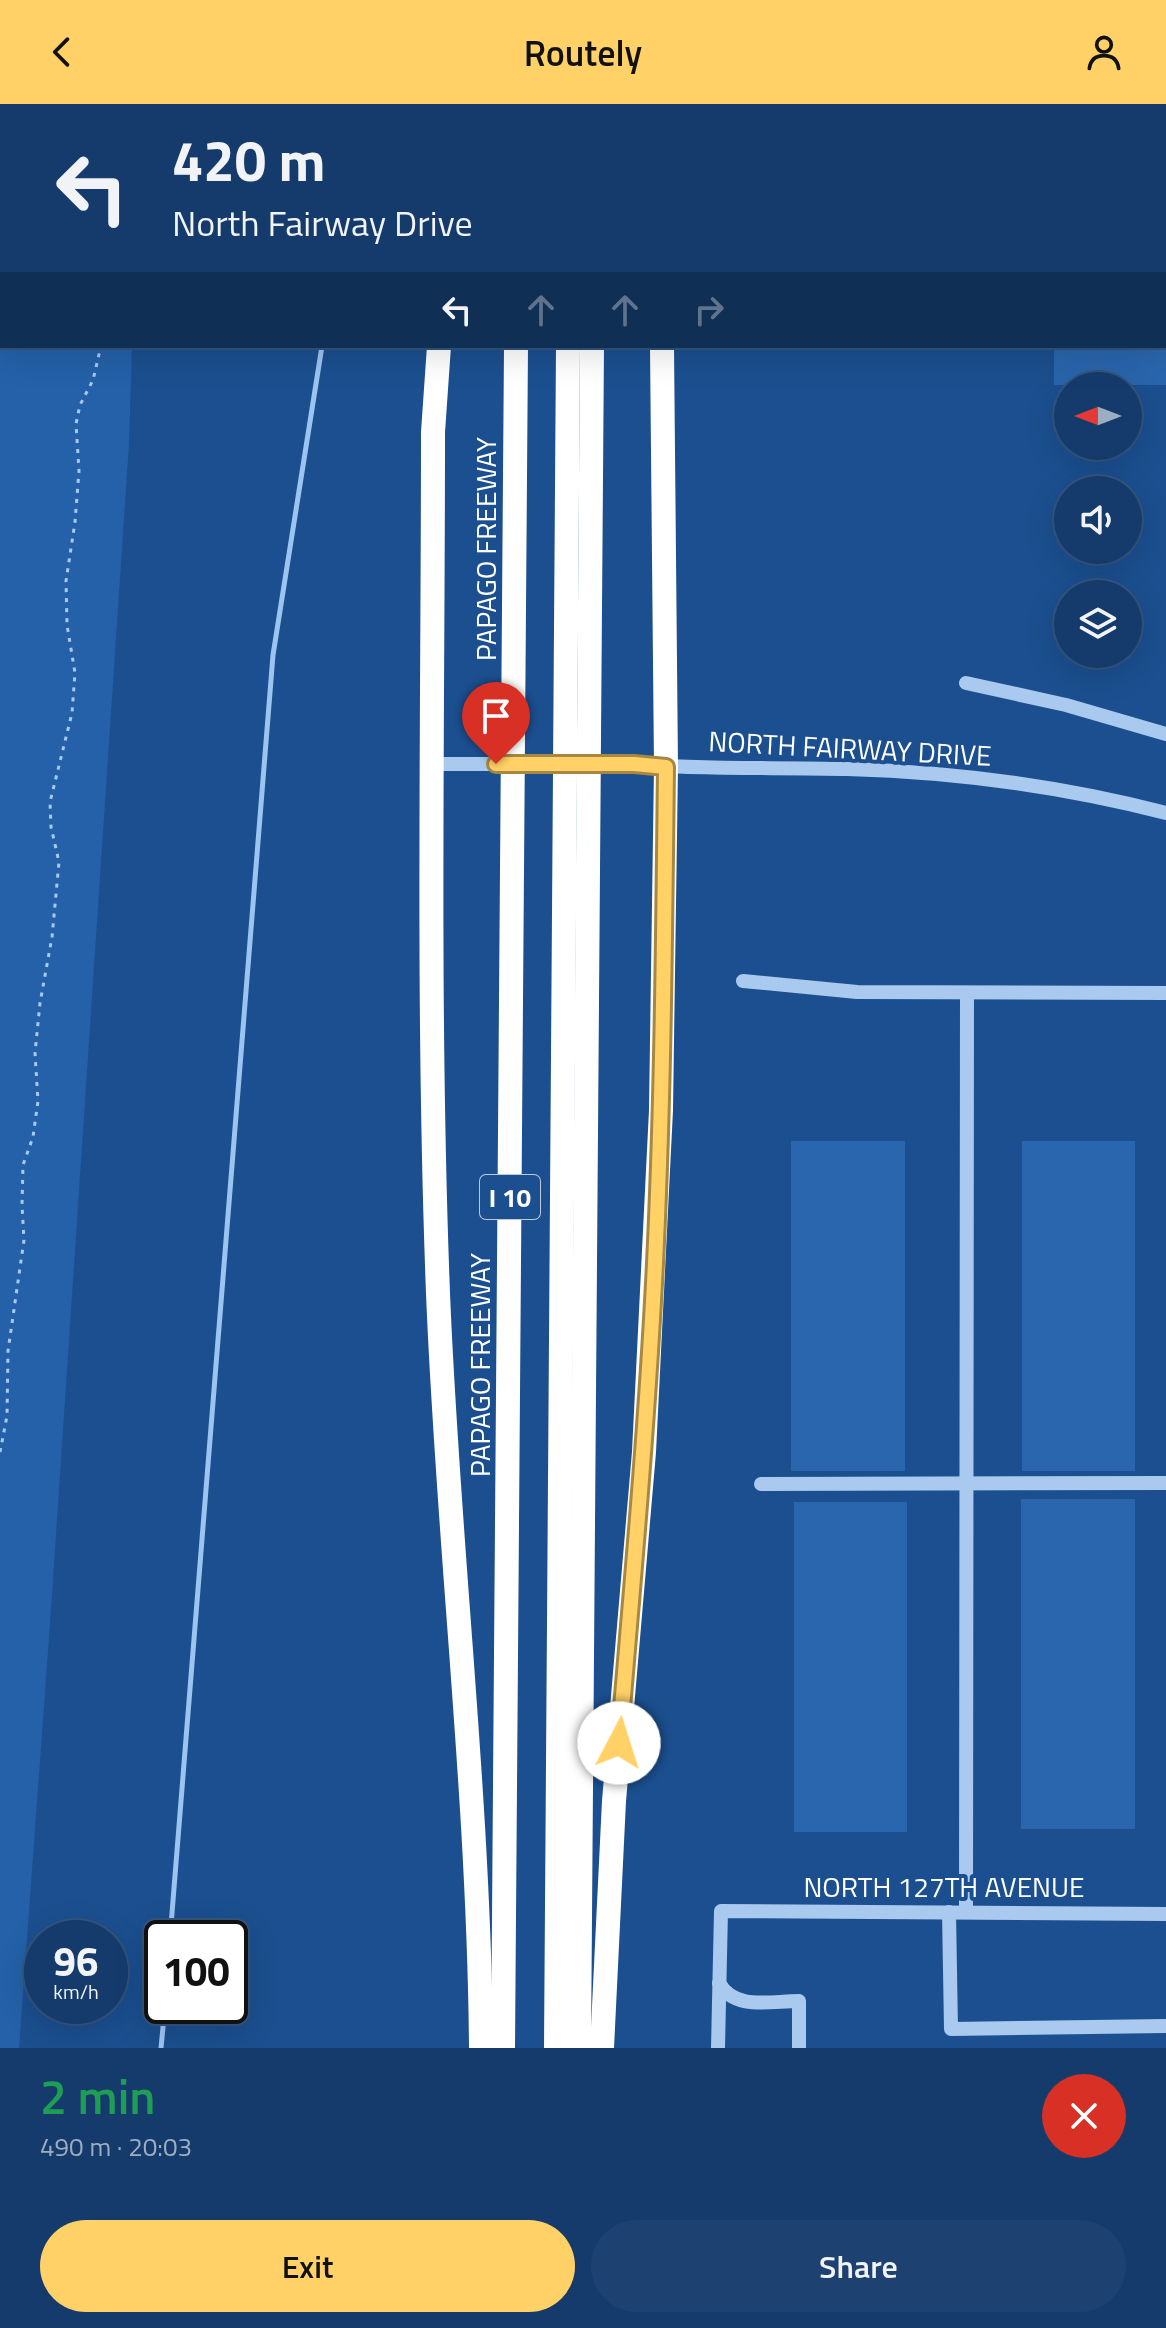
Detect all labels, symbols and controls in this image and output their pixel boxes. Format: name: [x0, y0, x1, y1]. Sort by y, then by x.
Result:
text: Routely: [524, 25, 642, 80]
icon: back: [40, 30, 84, 74]
icon: person: [1082, 30, 1126, 74]
text: 420 m: [172, 118, 325, 203]
icon: left: [40, 136, 144, 240]
text: North Fairway Drive: [172, 195, 473, 250]
icon: left: [435, 288, 479, 332]
icon: ahead: [519, 288, 563, 332]
icon: ahead: [603, 288, 647, 332]
icon: right: [687, 288, 731, 332]
north arrow: [1054, 372, 1142, 460]
map controls: [1054, 372, 1142, 668]
street label: PAPAGO FREEWAY: [464, 437, 507, 661]
button: sound: [1054, 476, 1142, 564]
button: layers: [1054, 580, 1142, 668]
pin: [462, 682, 530, 764]
icon: arrive: [474, 694, 518, 738]
street label: NORTH FAIRWAY DRIVE: [707, 719, 993, 777]
road number: I 10: [480, 1175, 540, 1219]
street label: PAPAGO FREEWAY: [458, 1253, 501, 1477]
position arrow: [577, 1701, 661, 1785]
street label: NORTH 127TH AVENUE: [803, 1865, 1085, 1908]
speed limit sign: 100: [144, 1920, 248, 2024]
text: 96: [54, 1931, 98, 1992]
text: km/h: [53, 1976, 99, 2007]
text: 2 min: [40, 2060, 155, 2133]
button: close: [1042, 2074, 1126, 2158]
text: 490 m · 20:03: [40, 2127, 192, 2166]
button: Exit: [40, 2220, 575, 2312]
button: Share: [591, 2220, 1126, 2312]

